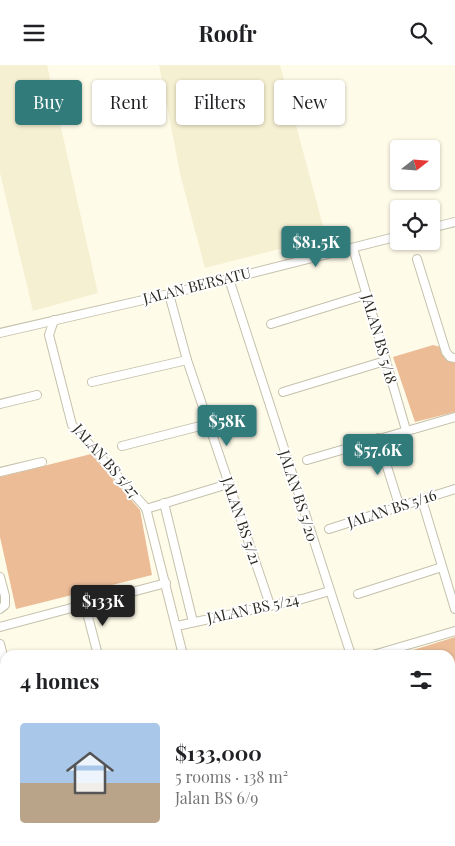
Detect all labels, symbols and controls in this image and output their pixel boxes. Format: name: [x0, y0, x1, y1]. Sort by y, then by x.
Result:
text: Roofr: [198, 18, 257, 48]
icon: menu: [20, 19, 48, 47]
icon: search: [407, 19, 435, 47]
chip: Buy: [15, 80, 82, 125]
chip: Rent: [92, 80, 166, 125]
chip: Filters: [176, 80, 264, 125]
chip: New: [274, 80, 345, 125]
north arrow: [390, 140, 440, 190]
map controls: [390, 140, 440, 250]
button: locate: [390, 200, 440, 250]
pin: $81.5K: [275, 225, 357, 268]
text: $81.5K: [292, 231, 340, 252]
street label: JALAN BERSATU: [140, 262, 253, 308]
street label: JALAN BS 5/18: [357, 291, 402, 386]
pin: $58K: [197, 405, 257, 447]
text: $58K: [209, 410, 245, 431]
street label: JALAN BS 5/27: [68, 418, 145, 502]
pin: $57.6K: [337, 433, 419, 476]
text: $57.6K: [354, 439, 402, 460]
street label: JALAN BS 5/20: [274, 446, 323, 544]
street label: JALAN BS 5/21: [217, 473, 266, 568]
street label: JALAN BS 5/16: [344, 484, 439, 532]
pin: $133K: [68, 585, 138, 627]
street label: JALAN BS 5/24: [204, 589, 301, 628]
text: $133K: [82, 590, 124, 611]
text: 4 homes: [20, 666, 99, 694]
icon: filters: [407, 666, 435, 694]
text: $133,000: [175, 738, 262, 766]
icon: home: [60, 743, 120, 803]
text: 5 rooms · 138 m²: [175, 766, 288, 787]
text: Jalan BS 6/9: [175, 787, 259, 808]

